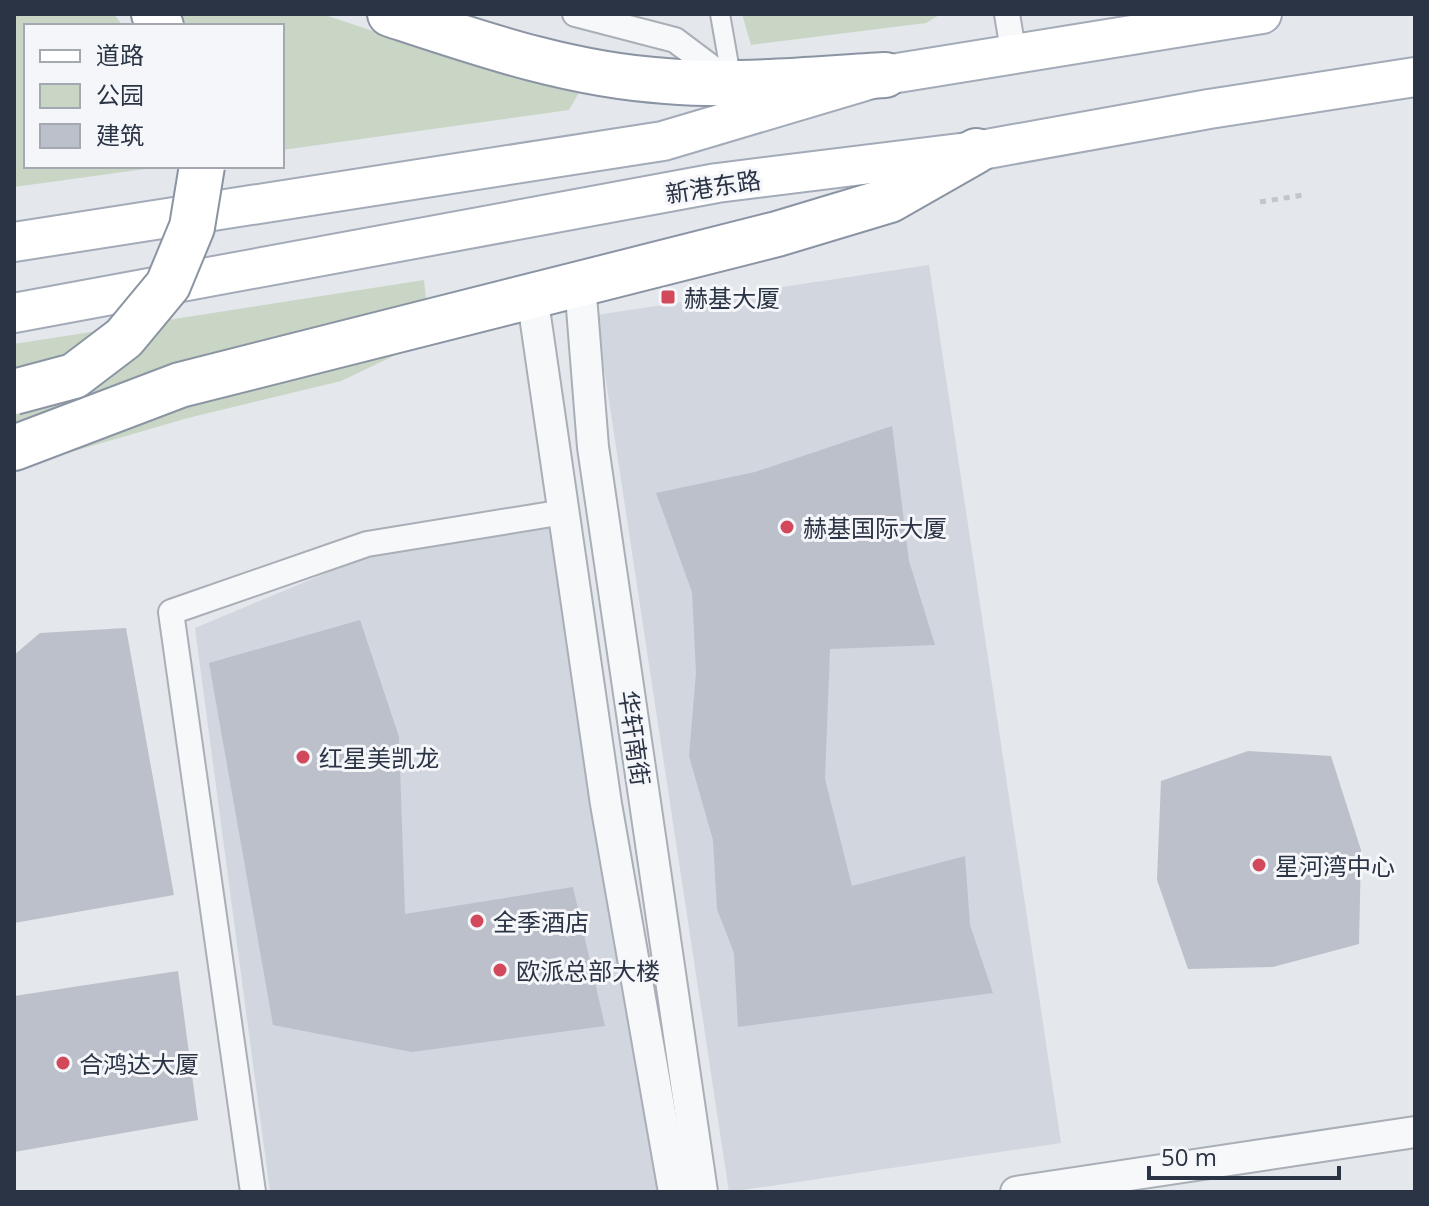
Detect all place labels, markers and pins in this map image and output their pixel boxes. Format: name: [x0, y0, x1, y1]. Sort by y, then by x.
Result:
place label: 赫基大厦: [684, 281, 780, 314]
marker: 赫基大厦: [659, 288, 677, 306]
place label: 赫基国际大厦: [803, 511, 947, 544]
marker: 赫基国际大厦: [778, 518, 796, 536]
place label: 红星美凯龙: [319, 741, 439, 774]
marker: 红星美凯龙: [294, 748, 312, 766]
place label: 星河湾中心: [1275, 849, 1395, 882]
marker: 星河湾中心: [1250, 856, 1268, 874]
place label: 全季酒店: [493, 905, 589, 938]
marker: 全季酒店: [468, 912, 486, 930]
place label: 欧派总部大楼: [516, 954, 660, 987]
marker: 欧派总部大楼: [491, 961, 509, 979]
place label: 合鸿达大厦: [79, 1047, 199, 1080]
marker: 合鸿达大厦: [54, 1054, 72, 1072]

